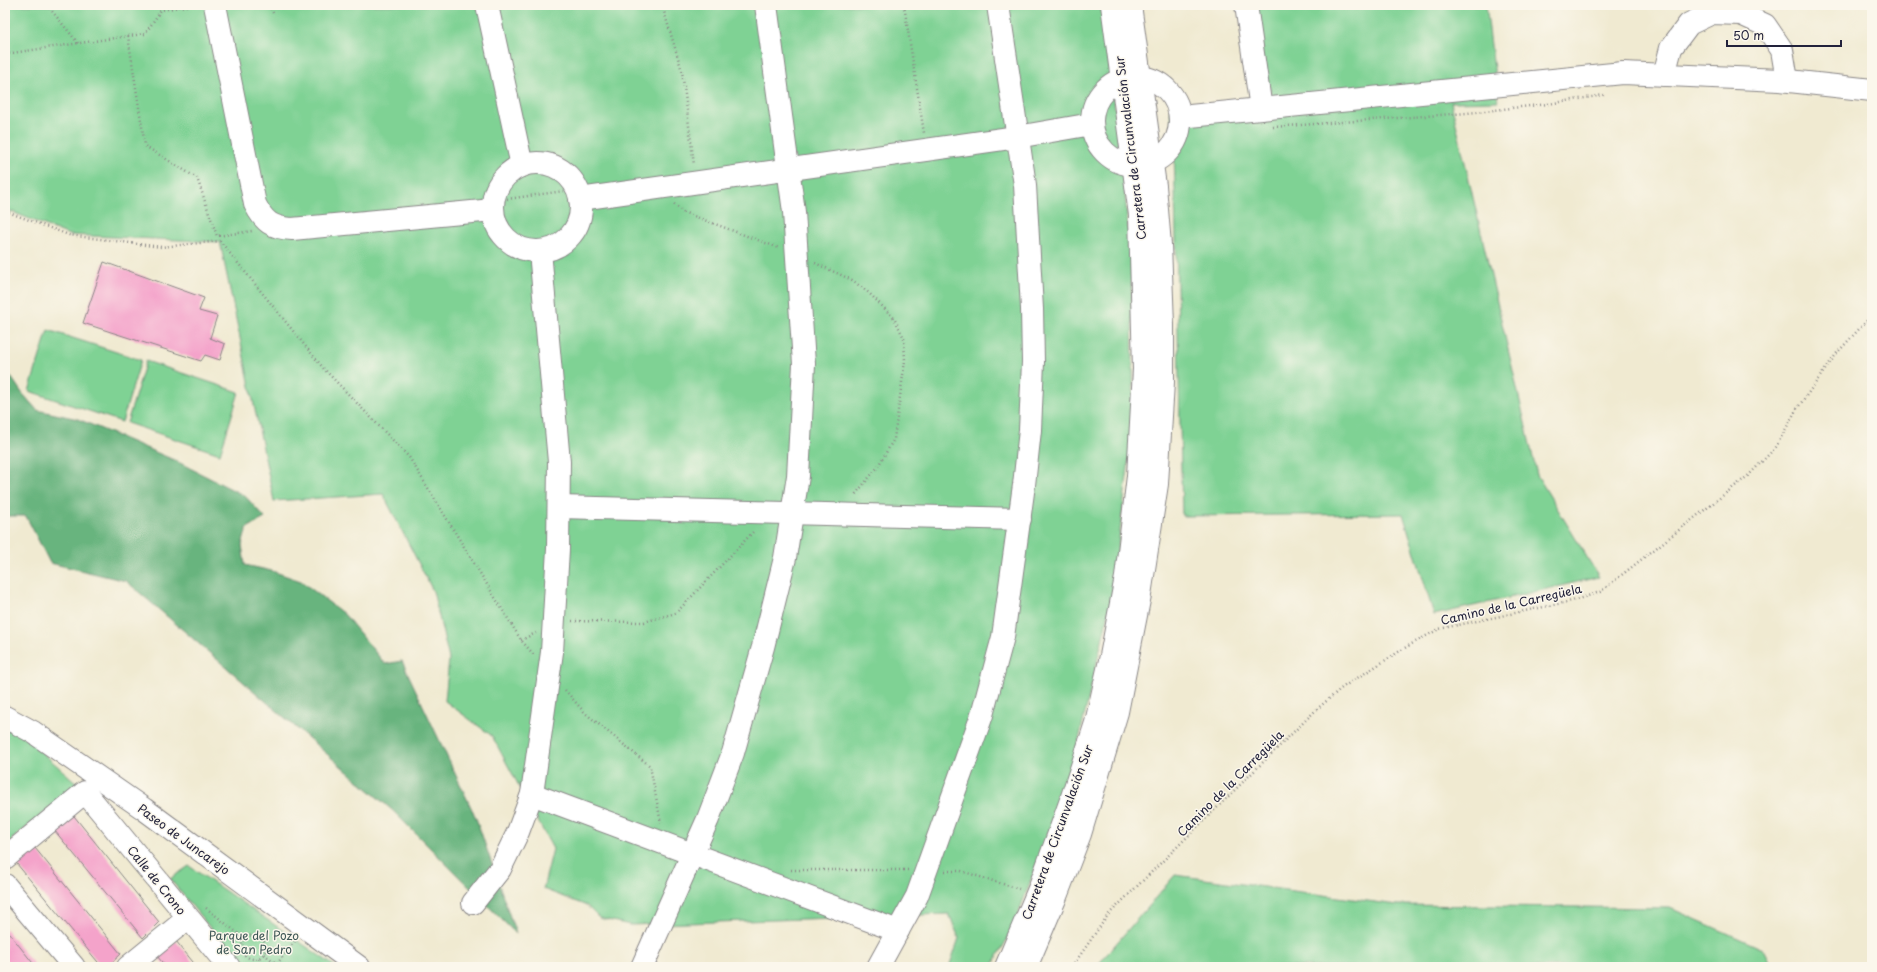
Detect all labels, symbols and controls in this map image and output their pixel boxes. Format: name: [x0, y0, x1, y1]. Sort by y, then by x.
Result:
scale bar: [1727, 22, 1841, 48]
text: 50 m: [1733, 26, 1764, 44]
street label: Carretera de Circunvalación Sur: [1110, 55, 1150, 241]
street label: Camino de la Carregüela: [1439, 579, 1584, 629]
street label: Camino de la Carregüela: [1173, 725, 1288, 840]
street label: Carretera de Circunvalación Sur: [1017, 741, 1097, 922]
street label: Paseo de Juncarejo: [134, 799, 234, 879]
street label: Calle de Crono: [123, 841, 191, 919]
park label: Parque del Pozo de San Pedro: [209, 926, 299, 958]

